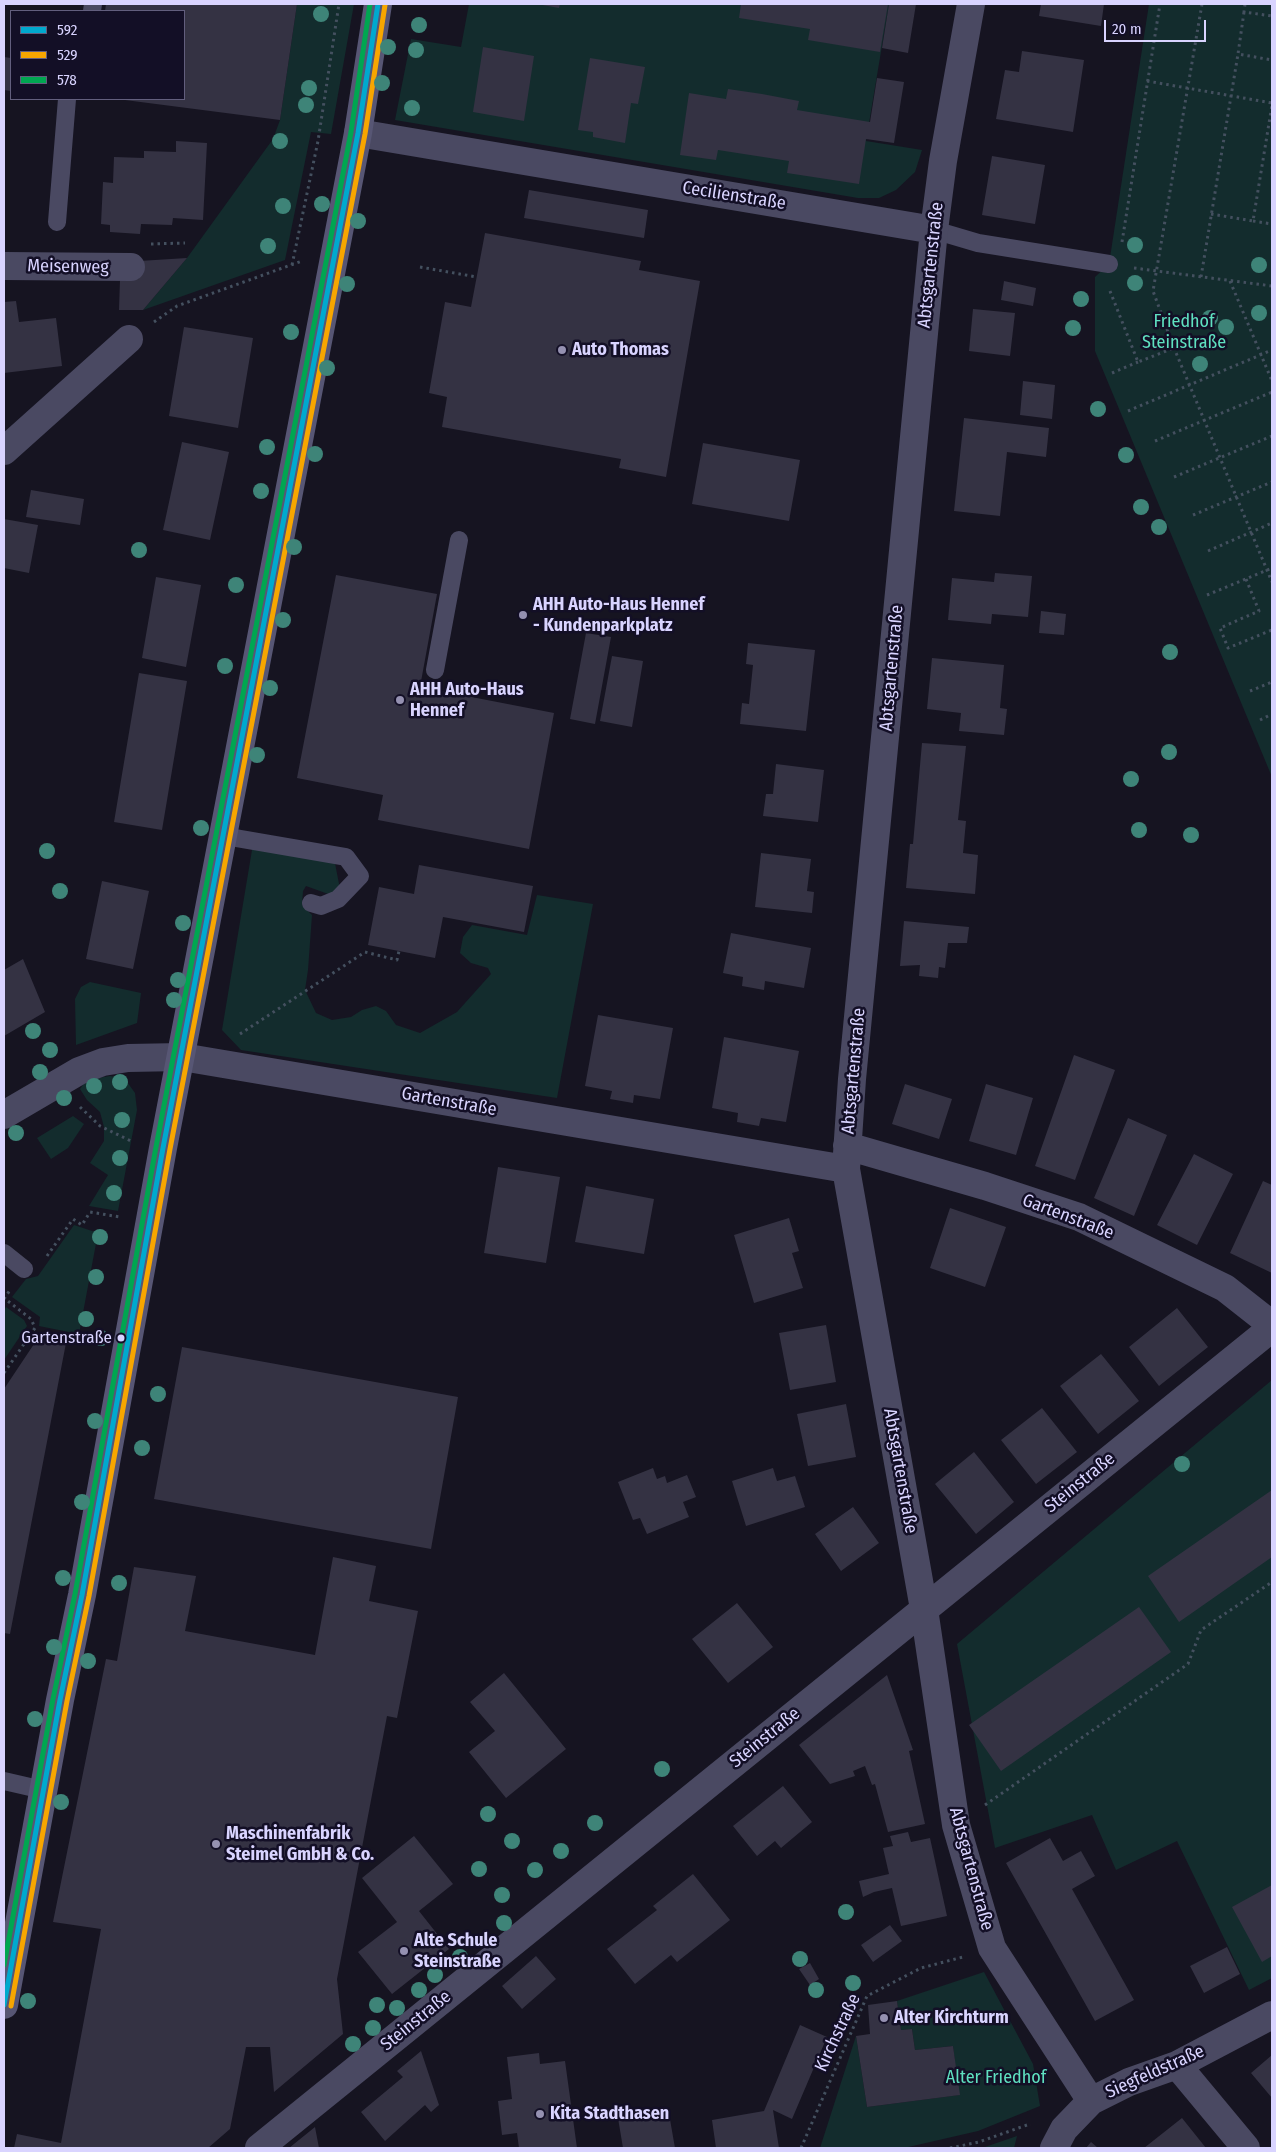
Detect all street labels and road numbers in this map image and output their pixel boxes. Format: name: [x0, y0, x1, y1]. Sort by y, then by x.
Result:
street label: Cecilienstraße: [681, 177, 787, 215]
street label: Abtsgartenstraße: [914, 201, 948, 329]
street label: Meisenweg: [27, 255, 109, 279]
street label: Abtsgartenstraße: [876, 604, 908, 732]
street label: Abtsgartenstraße: [838, 1007, 870, 1135]
street label: Gartenstraße: [400, 1083, 498, 1121]
street label: Gartenstraße: [1019, 1190, 1117, 1244]
street label: Abtsgartenstraße: [878, 1407, 922, 1535]
street label: Steinstraße: [1041, 1448, 1119, 1518]
street label: Steinstraße: [726, 1703, 804, 1773]
street label: Abtsgartenstraße: [944, 1805, 998, 1933]
street label: Steinstraße: [377, 1986, 455, 2056]
street label: Kirchstraße: [811, 1991, 865, 2075]
street label: Siegfeldstraße: [1102, 2041, 1208, 2103]

